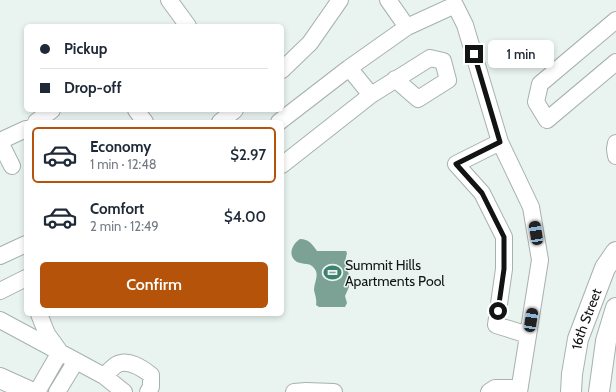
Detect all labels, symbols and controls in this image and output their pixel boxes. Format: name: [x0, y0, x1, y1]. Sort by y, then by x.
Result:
text: Pickup: [64, 40, 107, 58]
callout: 1 min: [488, 40, 554, 68]
route end: [465, 45, 483, 63]
text: 1 min: [506, 46, 536, 62]
text: Drop-off: [64, 79, 122, 97]
icon: car: [42, 137, 78, 173]
text: Economy: [90, 138, 151, 156]
text: $2.97: [230, 146, 266, 164]
text: 1 min · 12:48: [90, 156, 157, 172]
icon: car: [42, 199, 78, 235]
text: Comfort: [90, 200, 144, 218]
text: $4.00: [224, 208, 266, 226]
text: 2 min · 12:49: [90, 218, 159, 234]
car: [528, 220, 544, 246]
place label: Summit Hills Apartments Pool: [345, 256, 445, 290]
button: Confirm: [40, 262, 268, 308]
sports icon: Summit Hills Apartments Pool: [322, 263, 342, 283]
street label: 16th Street: [567, 286, 606, 351]
route start: [489, 302, 507, 320]
car: [523, 307, 539, 333]

